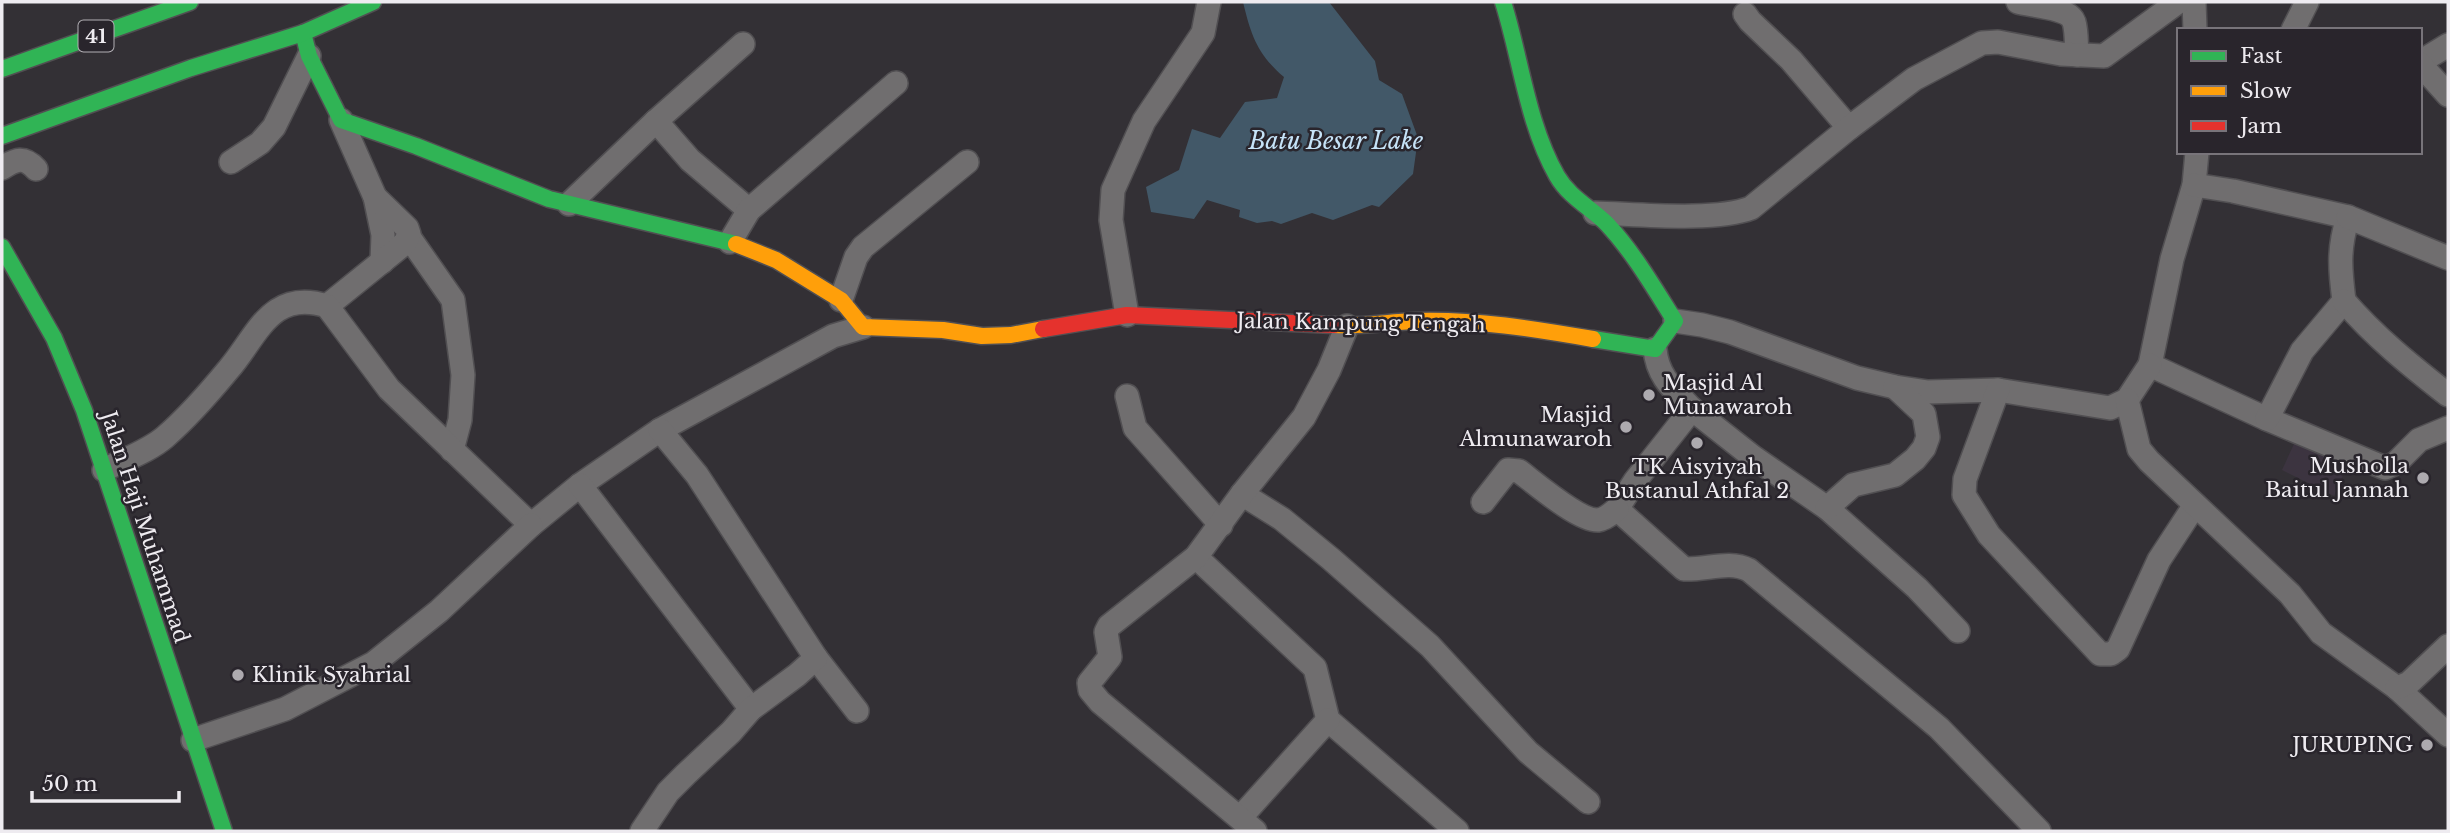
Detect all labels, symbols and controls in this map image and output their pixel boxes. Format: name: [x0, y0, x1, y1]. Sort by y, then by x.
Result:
road number: 41: [78, 20, 114, 52]
legend: [2177, 28, 2422, 154]
text: Fast: [2240, 43, 2282, 69]
text: Slow: [2240, 78, 2292, 104]
text: Jam: [2237, 113, 2282, 139]
water label: Batu Besar Lake: [1248, 127, 1424, 155]
street label: Jalan Kampung Tengah: [1233, 308, 1486, 338]
place label: Masjid Al Munawaroh: [1663, 370, 1793, 420]
marker: Masjid Al Munawaroh: [1641, 387, 1657, 403]
place label: Masjid Almunawaroh: [1458, 402, 1612, 452]
street label: Jalan Haji Muhammad: [94, 405, 195, 646]
marker: Masjid Almunawaroh: [1618, 419, 1634, 435]
marker: TK Aisyiyah Bustanul Athfal 2: [1689, 435, 1705, 451]
place label: Musholla Baitul Jannah: [2265, 453, 2409, 503]
place label: TK Aisyiyah Bustanul Athfal 2: [1605, 454, 1789, 504]
marker: Musholla Baitul Jannah: [2415, 470, 2431, 486]
place label: Klinik Syahrial: [252, 662, 411, 688]
marker: Klinik Syahrial: [230, 667, 246, 683]
place label: JURUPING: [2289, 732, 2413, 758]
marker: JURUPING: [2419, 737, 2435, 753]
scale bar: [32, 760, 178, 804]
text: 50 m: [42, 771, 98, 797]

